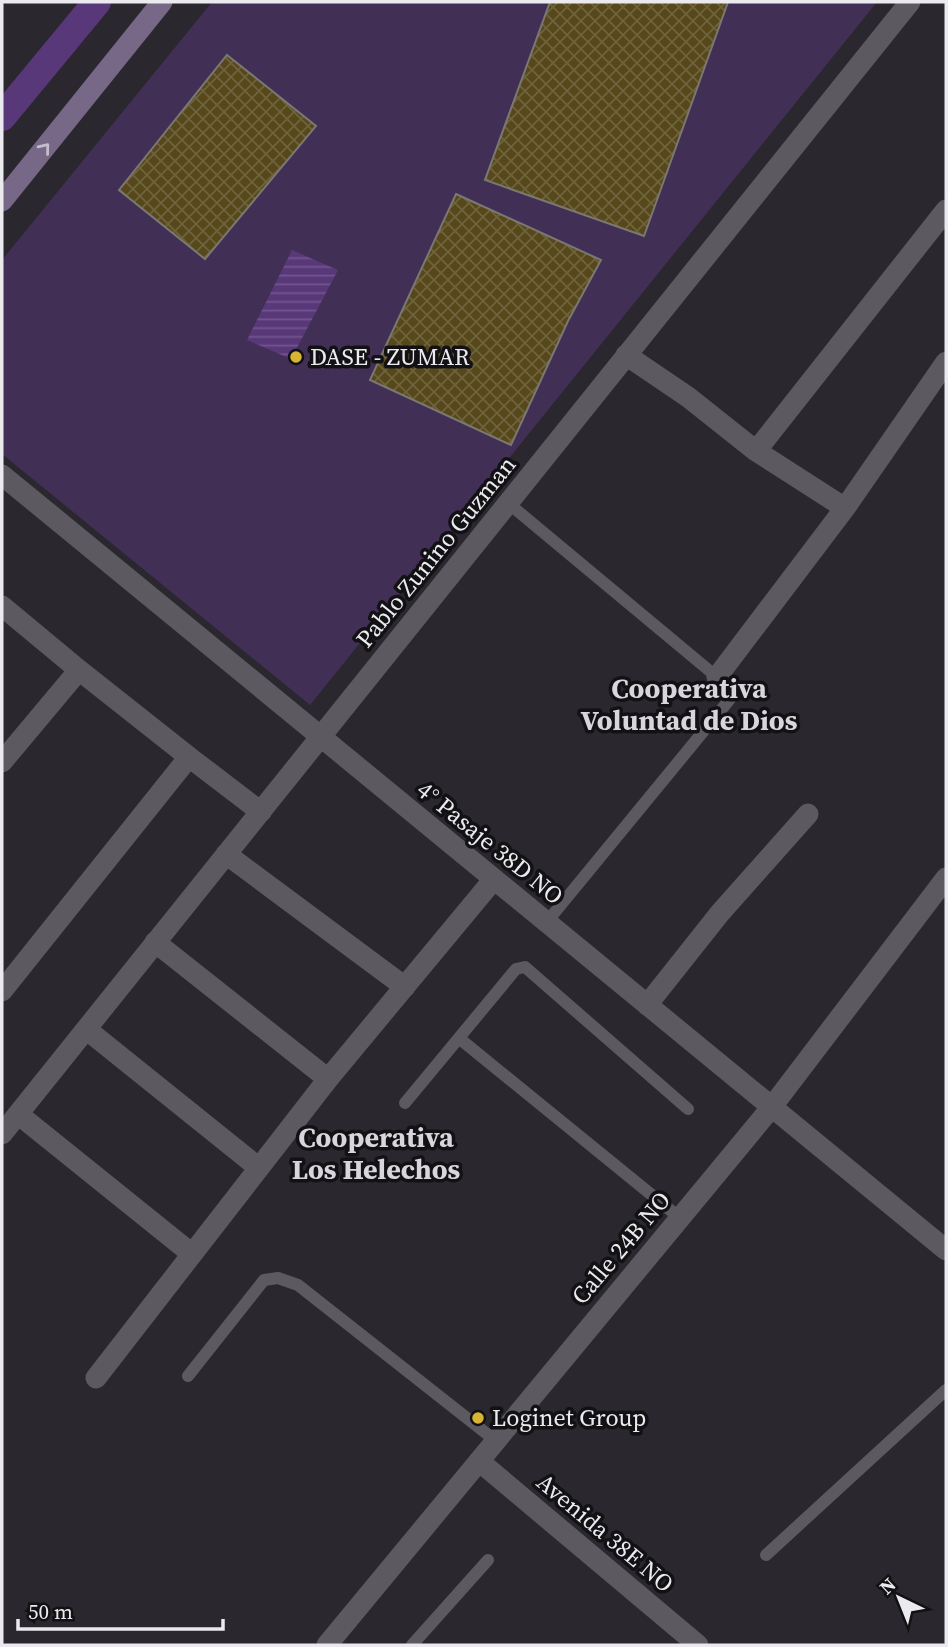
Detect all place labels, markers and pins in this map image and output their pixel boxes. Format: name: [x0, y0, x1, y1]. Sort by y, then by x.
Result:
place label: DASE - ZUMAR: [310, 340, 470, 373]
marker: DASE - ZUMAR: [288, 349, 304, 365]
place label: Loginet Group: [492, 1401, 646, 1434]
marker: Loginet Group: [470, 1410, 486, 1426]

